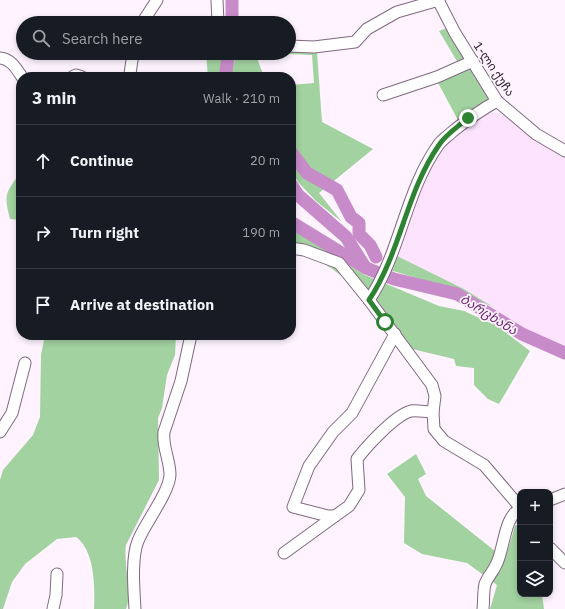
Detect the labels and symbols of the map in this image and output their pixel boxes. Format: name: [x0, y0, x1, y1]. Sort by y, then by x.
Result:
street label: 1-ლი ქუჩა: [470, 38, 518, 100]
route end: [459, 109, 477, 127]
water label: ბარცხანა: [457, 290, 521, 339]
route start: [376, 313, 394, 331]

